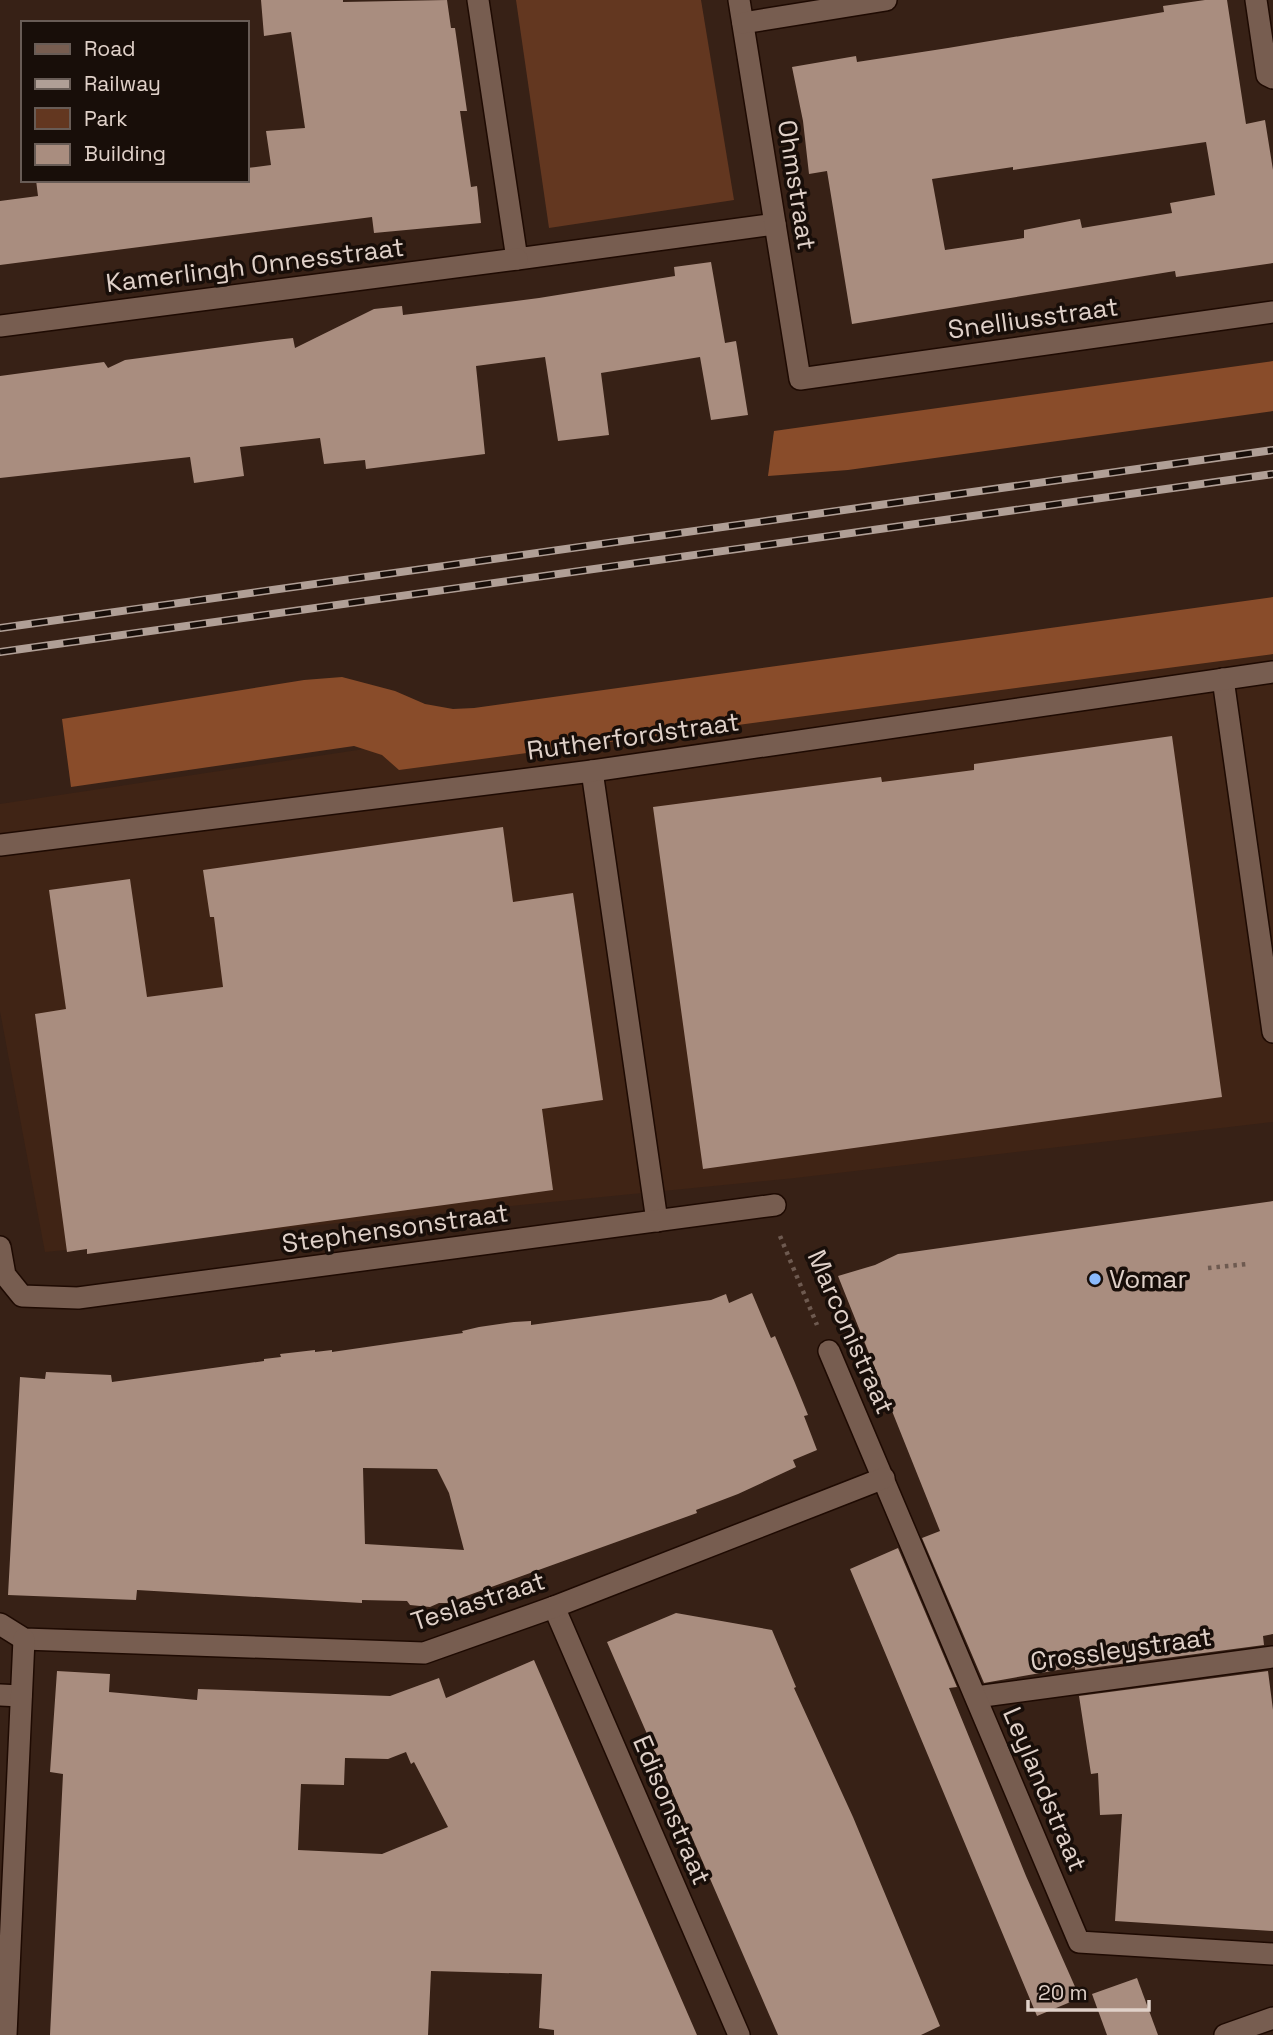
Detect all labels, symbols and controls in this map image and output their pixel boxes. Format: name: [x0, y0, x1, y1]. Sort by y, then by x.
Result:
legend: [21, 21, 248, 182]
text: Road: [84, 35, 136, 62]
text: Railway: [84, 70, 161, 97]
text: Park: [84, 105, 128, 132]
street label: Ohmstraat: [770, 117, 824, 253]
text: Building: [84, 140, 166, 167]
street label: Kamerlingh Onnesstraat: [104, 230, 406, 300]
street label: Snelliusstraat: [946, 289, 1120, 347]
street label: Rutherfordstraat: [525, 704, 741, 768]
street label: Stephensonstraat: [280, 1195, 510, 1261]
street label: Marconistraat: [800, 1244, 902, 1420]
place label: Vomar: [1109, 1262, 1187, 1296]
marker: Vomar: [1087, 1271, 1103, 1287]
street label: Teslastraat: [407, 1563, 549, 1639]
street label: Crossleystraat: [1028, 1619, 1214, 1679]
street label: Leylandstraat: [995, 1702, 1095, 1876]
street label: Edisonstraat: [625, 1730, 719, 1890]
scale bar: [1028, 1968, 1149, 2012]
text: 20 m: [1038, 1979, 1088, 2006]

